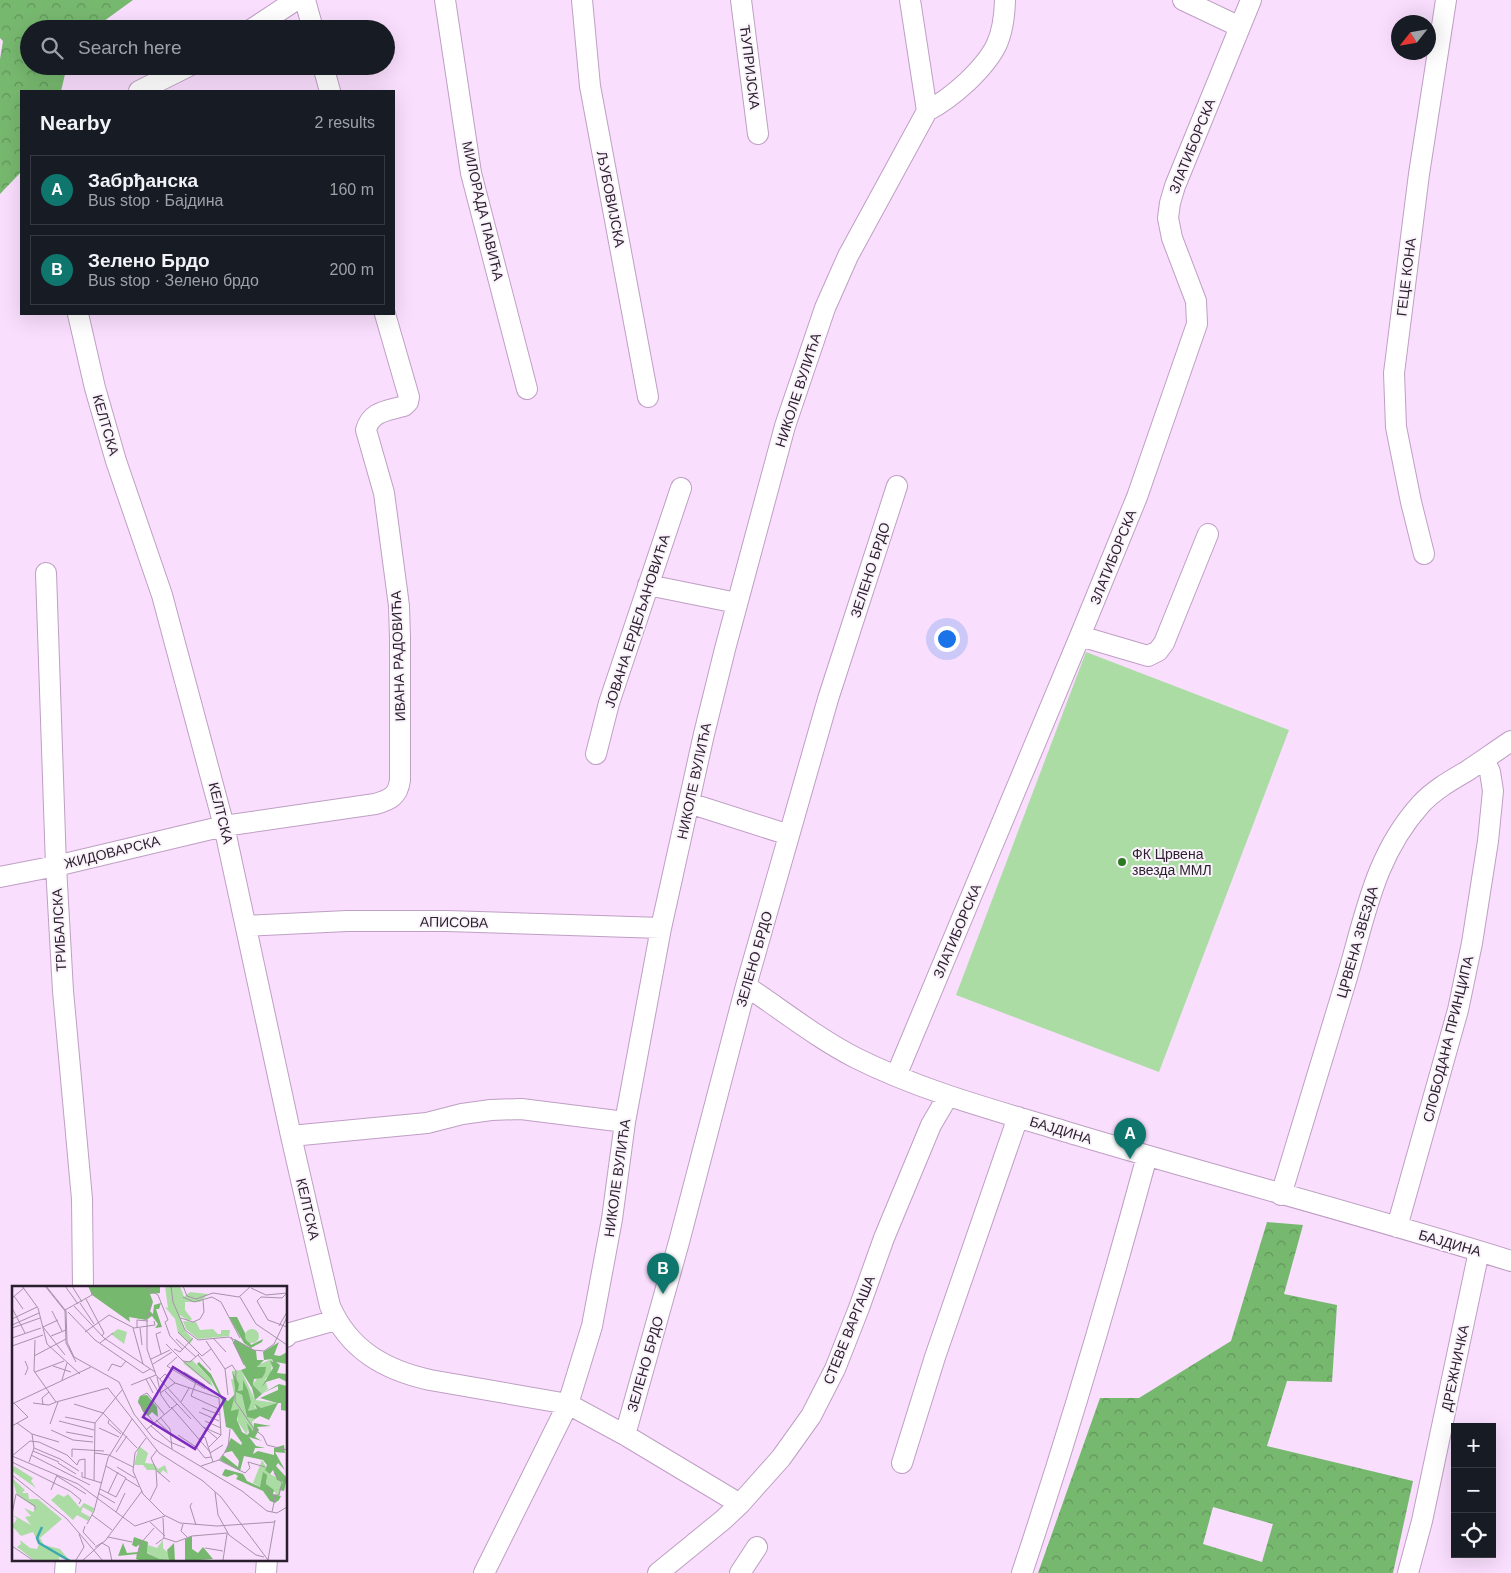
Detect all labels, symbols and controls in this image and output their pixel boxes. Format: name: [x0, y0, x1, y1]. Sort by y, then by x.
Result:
north arrow: [1391, 15, 1436, 60]
search box: [20, 20, 395, 75]
street label: ЋУПРИЈСКА: [737, 24, 763, 111]
icon: search: [38, 34, 66, 62]
text: Search here: [78, 37, 182, 58]
street label: ЗЛАТИБОРСКА: [1166, 96, 1219, 196]
text: Nearby: [40, 111, 111, 134]
text: 2 results: [315, 114, 375, 131]
street label: МИЛОРАДА ПАВИЋА: [459, 140, 507, 283]
street label: ЉУБОВИЈСКА: [594, 150, 628, 249]
text: Забрђанска: [88, 170, 198, 191]
text: A: [51, 181, 63, 198]
text: 160 m: [330, 181, 374, 198]
text: Bus stop · Бајдина: [88, 192, 223, 209]
street label: ГЕЦЕ КОНА: [1393, 236, 1419, 317]
text: Зелено Брдо: [88, 250, 210, 271]
text: B: [51, 261, 63, 278]
text: 200 m: [330, 261, 374, 278]
text: Bus stop · Зелено брдо: [88, 272, 259, 289]
street label: НИКОЛЕ ВУЛИЋА: [772, 330, 824, 449]
street label: КЕЛТСКА: [90, 393, 123, 458]
street label: ЗЛАТИБОРСКА: [1087, 507, 1140, 607]
street label: ЗЕЛЕНО БРДО: [847, 520, 893, 620]
street label: ЈОВАНА ЕРДЕЉАНОВИЋА: [601, 531, 673, 710]
street label: ИВАНА РАДОВИЋА: [388, 590, 408, 722]
your location: [934, 626, 960, 652]
street label: НИКОЛЕ ВУЛИЋА: [674, 720, 714, 841]
street label: КЕЛТСКА: [206, 781, 237, 846]
street label: ЖИДОВАРСКА: [62, 832, 162, 872]
place label: ФК Црвена звезда ММЛ: [1132, 846, 1212, 878]
marker: ФК Црвена звезда ММЛ: [1116, 856, 1128, 868]
street label: ЗЛАТИБОРСКА: [930, 881, 984, 981]
street label: ЦРВЕНА ЗВЕЗДА: [1333, 884, 1381, 1000]
street label: ТРИБАЛСКА: [49, 887, 69, 972]
street label: ЗЕЛЕНО БРДО: [733, 909, 775, 1009]
street label: АПИСОВА: [420, 913, 489, 931]
street label: СЛОБОДАНА ПРИНЦИПА: [1420, 954, 1477, 1124]
street label: БАЈДИНА: [1028, 1113, 1095, 1147]
street label: НИКОЛЕ ВУЛИЋА: [601, 1117, 633, 1238]
pin: A: [1114, 1118, 1146, 1159]
street label: КЕЛТСКА: [293, 1177, 323, 1242]
street label: БАЈДИНА: [1417, 1226, 1484, 1260]
pin: B: [647, 1253, 679, 1294]
street label: СТЕВЕ ВАРГАША: [820, 1273, 878, 1387]
inset map: [12, 1286, 288, 1560]
street label: ЗЕЛЕНО БРДО: [624, 1314, 666, 1414]
street label: ДРЕЖНИЧКА: [1438, 1323, 1472, 1413]
map controls: [1451, 1423, 1496, 1558]
button: +: [1451, 1423, 1496, 1468]
button: −: [1451, 1468, 1496, 1513]
button: locate: [1451, 1513, 1496, 1558]

